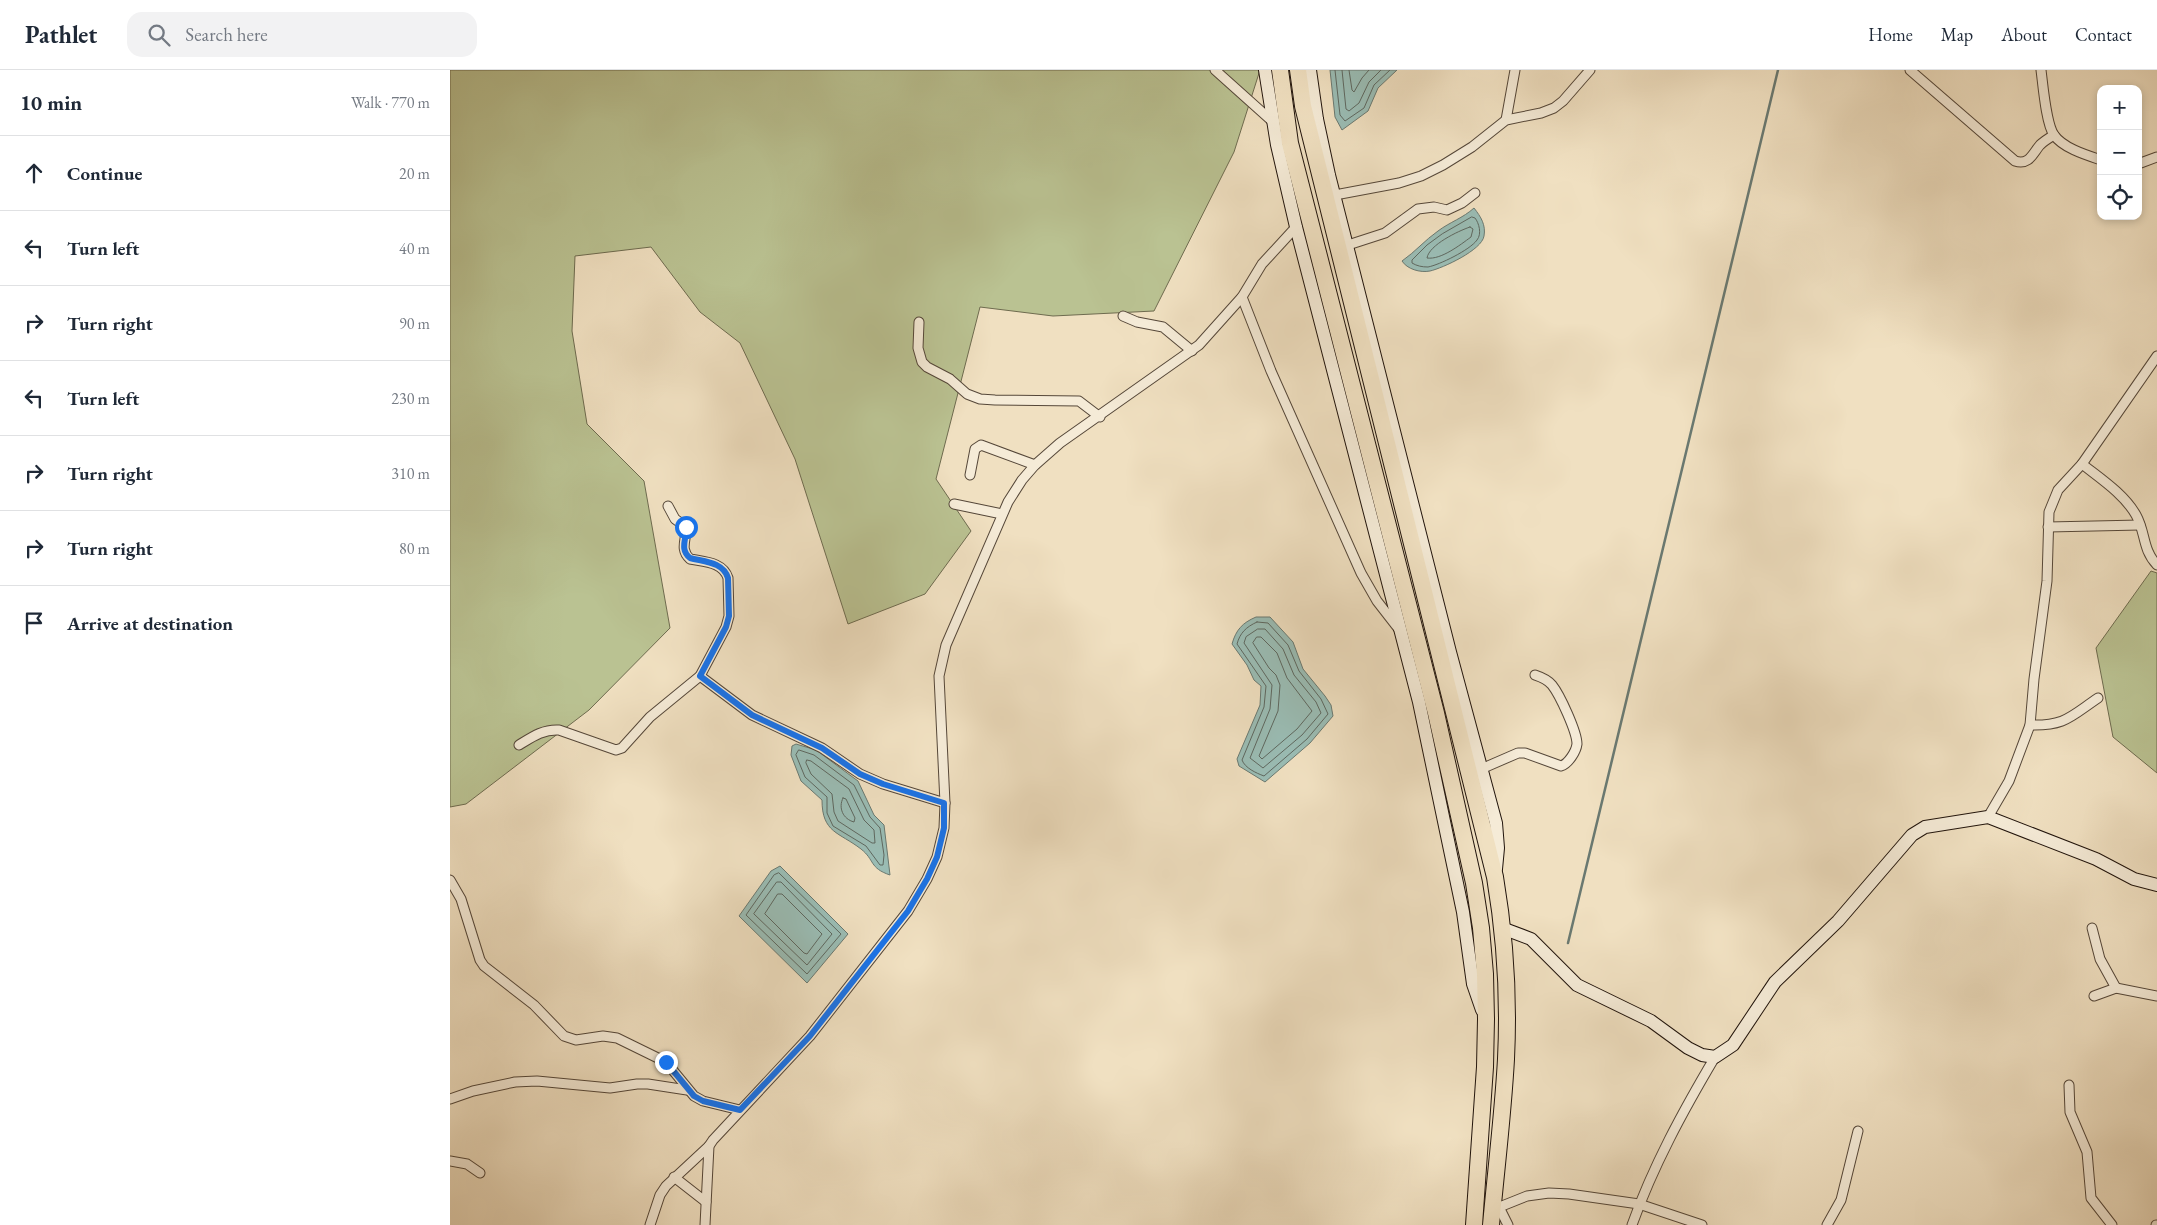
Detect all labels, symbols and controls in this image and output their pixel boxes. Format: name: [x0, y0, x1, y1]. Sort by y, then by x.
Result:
search box: [127, 12, 477, 57]
text: Pathlet: [25, 19, 97, 50]
icon: search: [145, 21, 173, 49]
text: Search here: [185, 22, 268, 47]
text: Home: [1868, 23, 1913, 46]
text: Map: [1941, 23, 1973, 46]
text: About: [2001, 23, 2047, 46]
text: Contact: [2075, 23, 2132, 46]
map controls: [2097, 85, 2142, 220]
button: +: [2097, 85, 2142, 130]
text: 10 min: [20, 89, 82, 116]
text: Walk · 770 m: [351, 92, 430, 113]
button: −: [2097, 130, 2142, 175]
icon: ahead: [20, 159, 48, 187]
text: Continue: [67, 161, 142, 186]
text: 20 m: [399, 163, 430, 184]
button: locate: [2097, 175, 2142, 220]
icon: left: [20, 234, 48, 262]
text: Turn left: [67, 236, 139, 261]
text: 40 m: [399, 238, 430, 259]
icon: right: [20, 309, 48, 337]
text: Turn right: [67, 311, 153, 336]
text: 90 m: [399, 313, 430, 334]
icon: left: [20, 384, 48, 412]
text: Turn left: [67, 386, 139, 411]
text: 230 m: [391, 388, 430, 409]
icon: right: [20, 459, 48, 487]
text: Turn right: [67, 461, 153, 486]
text: 310 m: [391, 463, 430, 484]
route start: [675, 516, 698, 539]
icon: right: [20, 534, 48, 562]
text: Turn right: [67, 536, 153, 561]
text: 80 m: [399, 538, 430, 559]
icon: arrive: [20, 609, 48, 637]
text: Arrive at destination: [67, 611, 233, 636]
route end: [655, 1051, 678, 1074]

